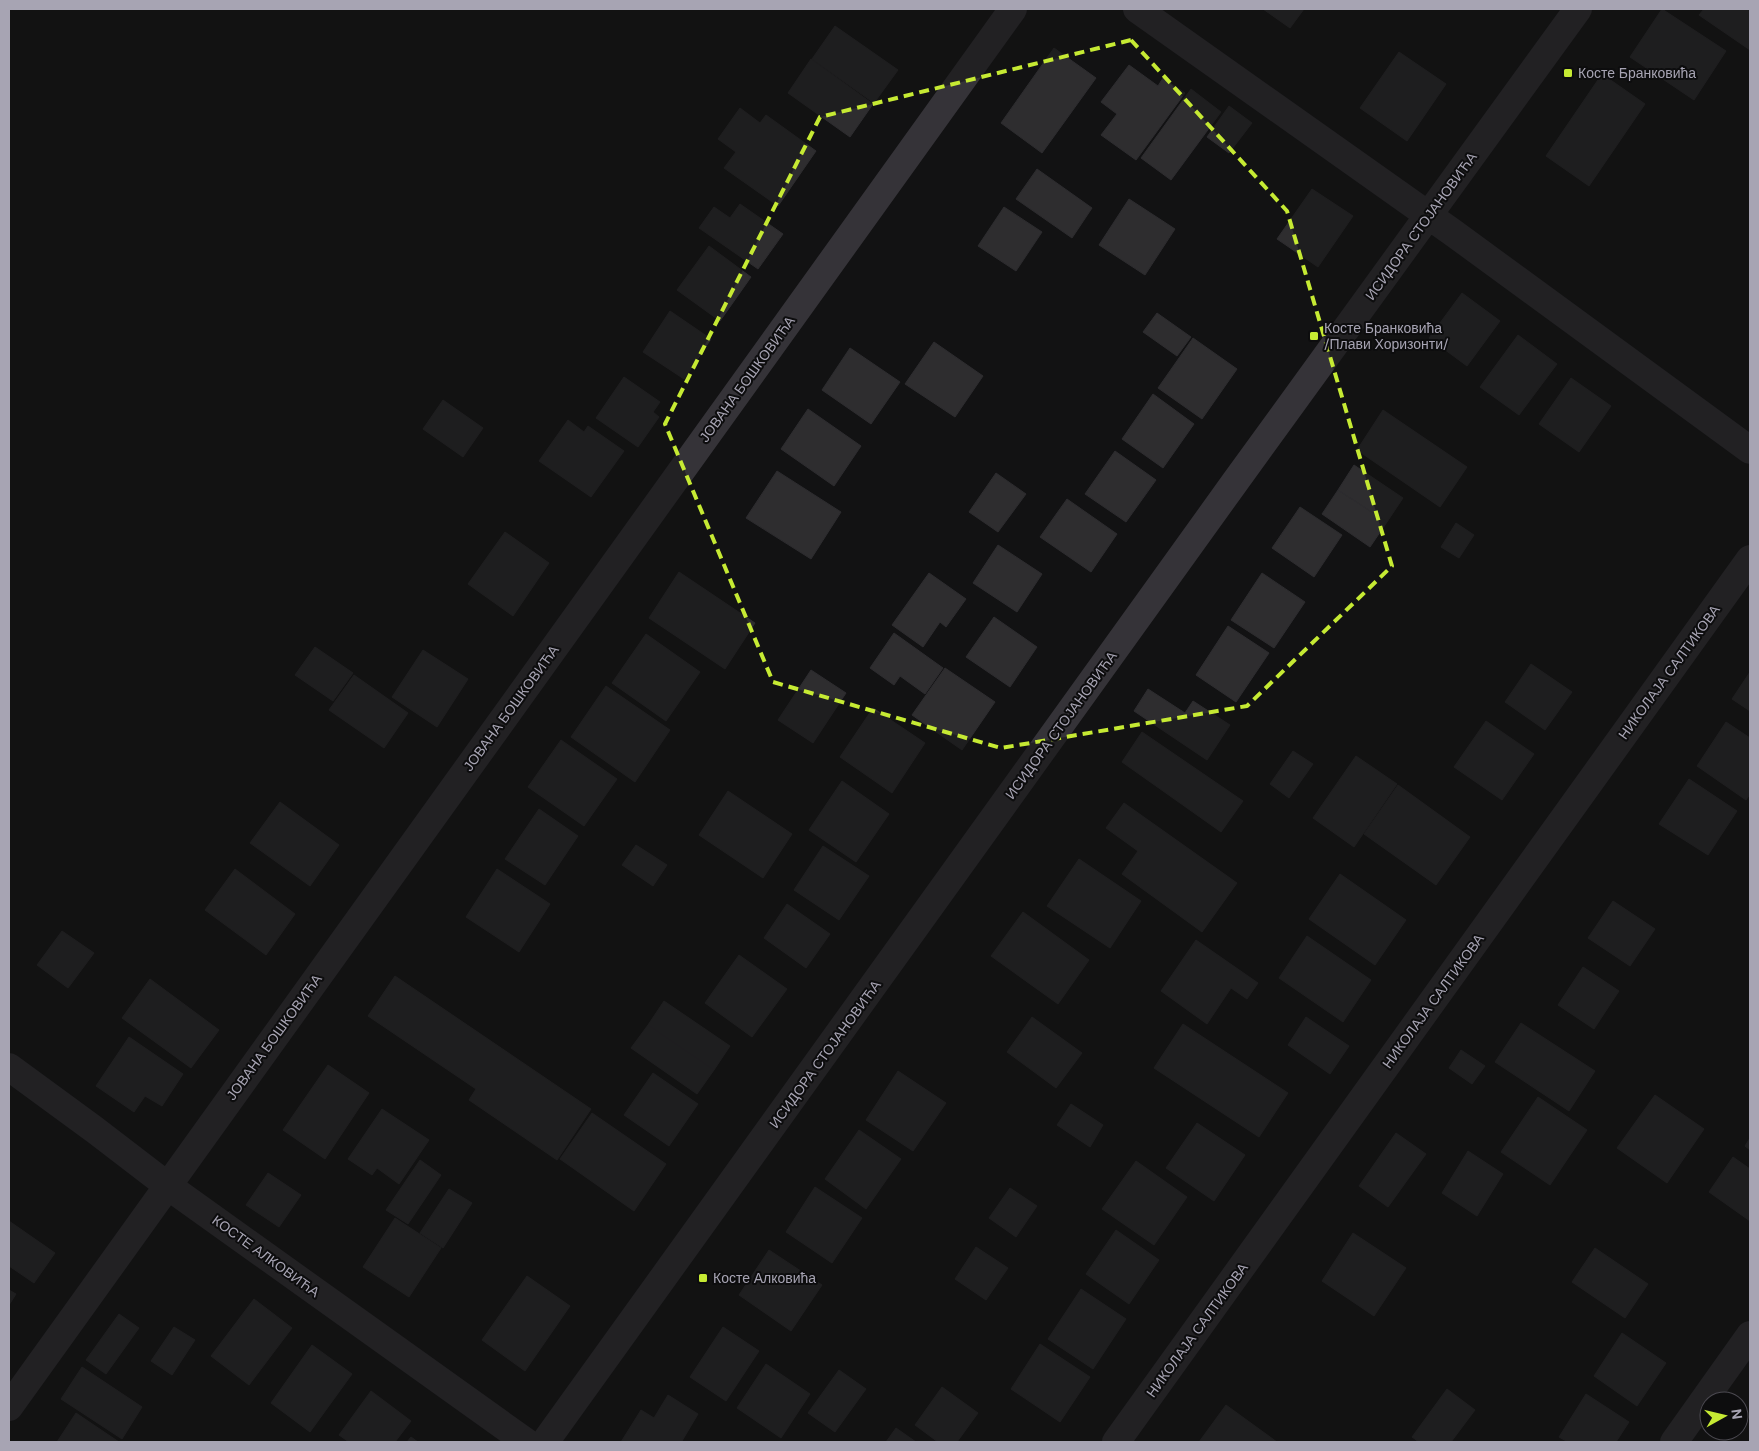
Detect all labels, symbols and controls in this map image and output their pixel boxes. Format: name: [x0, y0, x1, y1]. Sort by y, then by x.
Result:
place label: Косте Бранковића: [1578, 64, 1696, 82]
marker: Косте Бранковића: [1562, 67, 1574, 79]
street label: ИСИДОРА СТОЈАНОВИЋА: [1361, 148, 1481, 304]
street label: ЈОВАНА БОШКОВИЋА: [695, 312, 799, 446]
place label: Косте Бранковића /Плави Хоризонти/: [1324, 319, 1449, 353]
marker: Косте Бранковића /Плави Хоризонти/: [1308, 330, 1320, 342]
street label: НИКОЛАЈА САЛТИКОВА: [1614, 601, 1724, 743]
street label: ЈОВАНА БОШКОВИЋА: [459, 641, 563, 775]
street label: ИСИДОРА СТОЈАНОВИЋА: [1001, 647, 1121, 803]
street label: НИКОЛАЈА САЛТИКОВА: [1378, 930, 1488, 1072]
street label: ЈОВАНА БОШКОВИЋА: [222, 970, 326, 1104]
street label: ИСИДОРА СТОЈАНОВИЋА: [765, 976, 885, 1132]
street label: КОСТЕ АЛКОВИЋА: [209, 1211, 324, 1301]
street label: НИКОЛАЈА САЛТИКОВА: [1142, 1259, 1252, 1401]
place label: Косте Алковића: [713, 1269, 816, 1287]
marker: Косте Алковића: [697, 1272, 709, 1284]
north arrow: [1699, 1391, 1749, 1441]
text: N: [1727, 1408, 1746, 1421]

